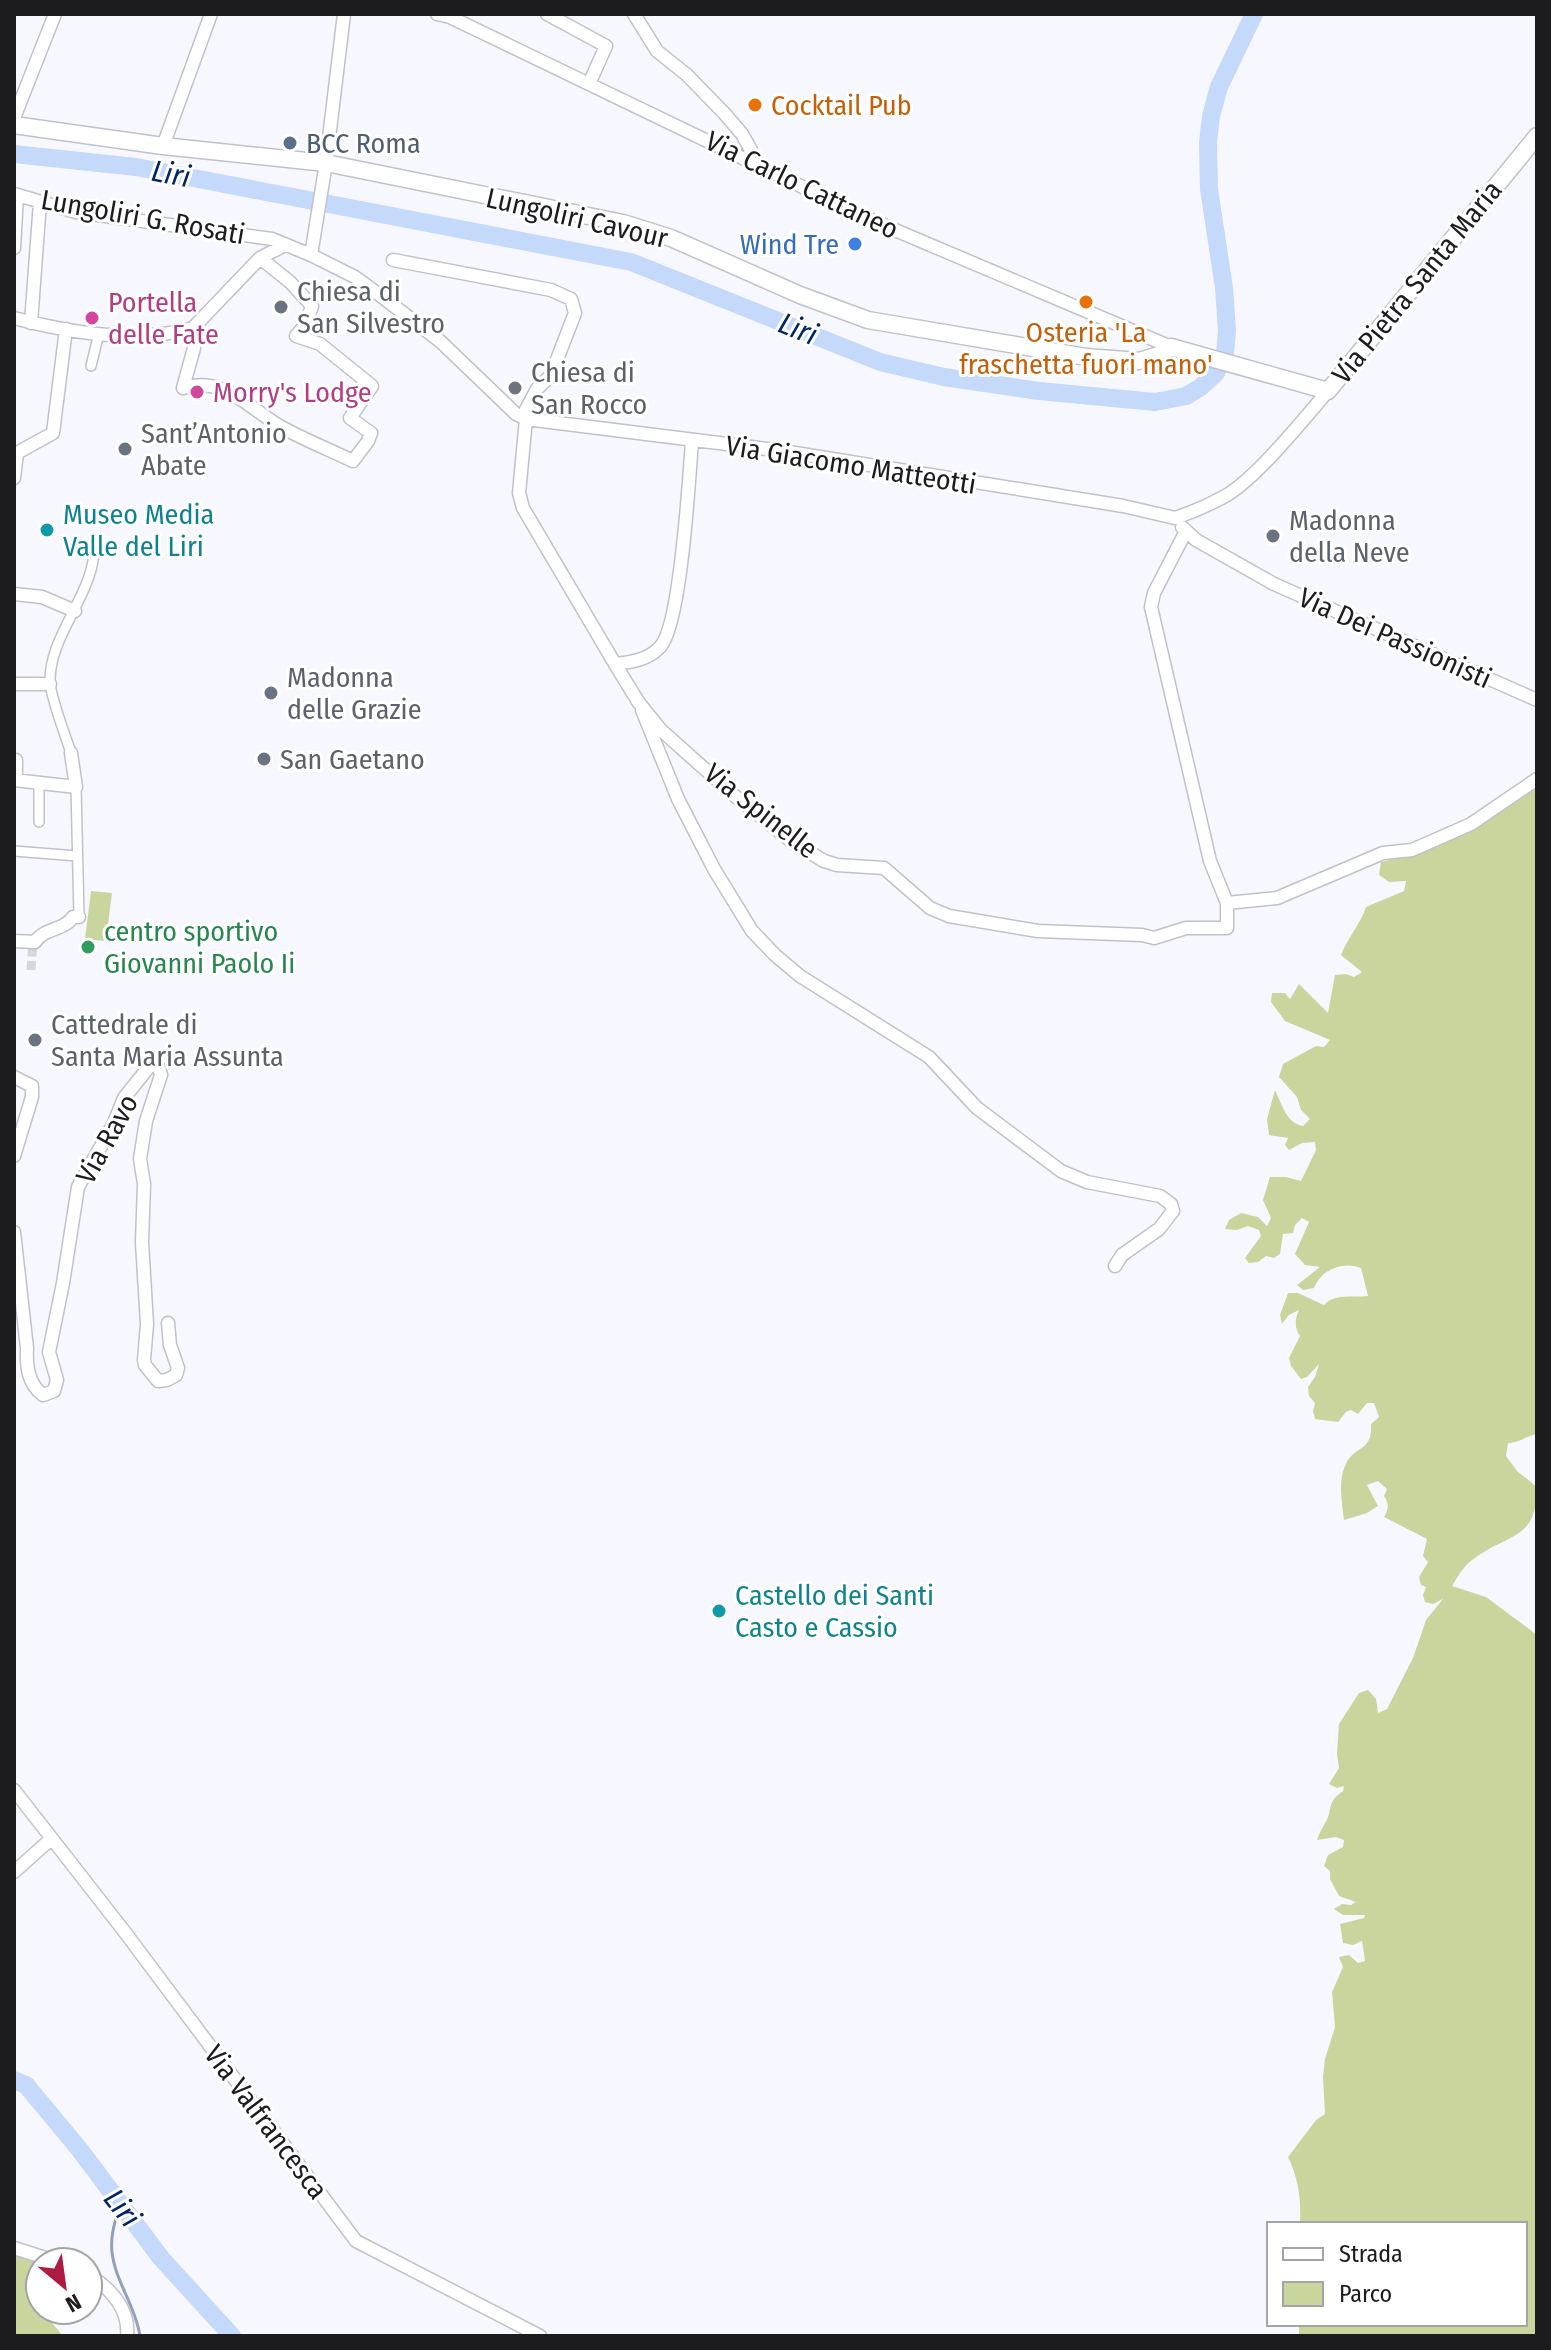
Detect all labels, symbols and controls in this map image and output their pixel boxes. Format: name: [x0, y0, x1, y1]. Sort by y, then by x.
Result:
place label: Cocktail Pub: [771, 89, 912, 122]
marker: Cocktail Pub: [746, 96, 764, 114]
street label: Via Carlo Cattaneo: [700, 124, 904, 246]
place label: BCC Roma: [306, 127, 421, 160]
marker: BCC Roma: [281, 134, 299, 152]
water label: Liri: [149, 153, 194, 195]
street label: Via Pietra Santa Maria: [1325, 174, 1509, 390]
street label: Lungoliri Cavour: [483, 181, 671, 255]
street label: Lungoliri G. Rosati: [38, 183, 248, 251]
place label: Wind Tre: [740, 228, 839, 261]
marker: Wind Tre: [846, 235, 864, 253]
place label: Chiesa di San Silvestro: [297, 275, 445, 340]
place label: Portella delle Fate: [108, 286, 219, 351]
marker: Osteria 'La fraschetta fuori mano': [1077, 293, 1095, 311]
marker: Chiesa di San Silvestro: [272, 298, 290, 316]
water label: Liri: [773, 305, 823, 353]
marker: Portella delle Fate: [83, 309, 101, 327]
place label: Osteria 'La fraschetta fuori mano': [959, 316, 1213, 381]
place label: Chiesa di San Rocco: [531, 356, 647, 421]
place label: Morry's Lodge: [213, 376, 372, 409]
marker: Chiesa di San Rocco: [506, 379, 524, 397]
marker: Morry's Lodge: [188, 383, 206, 401]
place label: Sant’Antonio Abate: [141, 417, 287, 482]
street label: Via Giacomo Matteotti: [724, 429, 978, 501]
marker: Sant’Antonio Abate: [116, 440, 134, 458]
place label: Museo Media Valle del Liri: [63, 498, 214, 563]
place label: Madonna della Neve: [1289, 504, 1410, 569]
marker: Museo Media Valle del Liri: [38, 521, 56, 539]
marker: Madonna della Neve: [1264, 527, 1282, 545]
street label: Via Dei Passionisti: [1294, 581, 1496, 695]
place label: Madonna delle Grazie: [287, 661, 422, 726]
marker: Madonna delle Grazie: [262, 684, 280, 702]
place label: San Gaetano: [280, 743, 425, 776]
marker: San Gaetano: [255, 750, 273, 768]
street label: Via Spinelle: [698, 757, 824, 865]
place label: centro sportivo Giovanni Paolo Ii: [104, 915, 295, 980]
marker: centro sportivo Giovanni Paolo Ii: [79, 938, 97, 956]
place label: Cattedrale di Santa Maria Assunta: [51, 1008, 284, 1073]
marker: Cattedrale di Santa Maria Assunta: [26, 1031, 44, 1049]
street label: Via Ravo: [69, 1089, 145, 1189]
place label: Castello dei Santi Casto e Cassio: [735, 1579, 934, 1644]
marker: Castello dei Santi Casto e Cassio: [710, 1602, 728, 1620]
street label: Via Valfrancesca: [197, 2039, 335, 2205]
water label: Liri: [96, 2182, 148, 2235]
legend: [1267, 2222, 1527, 2326]
text: Strada: [1339, 2240, 1403, 2268]
north arrow: [24, 2246, 104, 2326]
text: Parco: [1339, 2280, 1392, 2308]
text: N: [61, 2288, 86, 2318]

